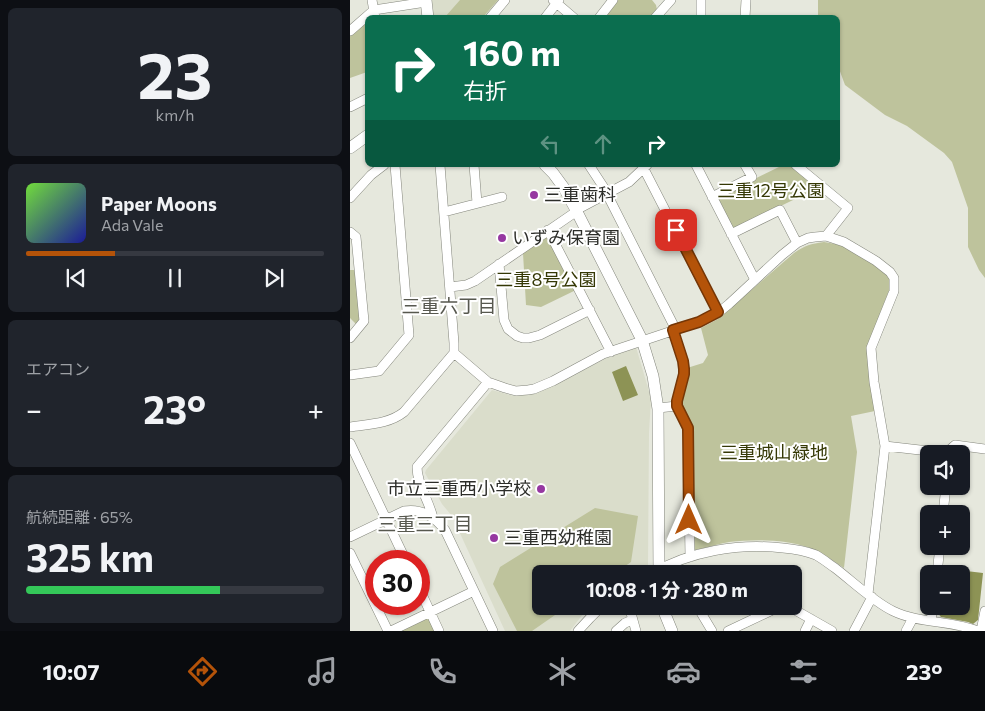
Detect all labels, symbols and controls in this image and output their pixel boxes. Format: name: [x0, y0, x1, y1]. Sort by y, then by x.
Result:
text: 160 m: [463, 30, 561, 73]
text: 23: [138, 33, 212, 112]
icon: right: [380, 35, 445, 100]
text: 右折: [463, 77, 507, 104]
text: km/h: [156, 105, 194, 124]
icon: left: [536, 130, 564, 158]
icon: ahead: [589, 130, 617, 158]
icon: right: [642, 130, 670, 158]
park label: 三重12号公園: [717, 179, 825, 201]
place label: 三重歯科: [544, 183, 616, 205]
marker: 三重歯科: [528, 189, 540, 201]
text: Paper Moons: [101, 192, 217, 215]
pin: [655, 209, 697, 251]
text: Ada Vale: [101, 215, 163, 234]
icon: arrive: [662, 216, 690, 244]
place label: いずみ保育園: [512, 226, 620, 248]
marker: いずみ保育園: [496, 232, 508, 244]
icon: previous: [62, 264, 90, 292]
icon: pause: [161, 264, 189, 292]
icon: next: [260, 264, 288, 292]
park label: 三重8号公園: [496, 268, 596, 290]
district label: 三重六丁目: [401, 294, 497, 317]
text: エアコン: [26, 359, 90, 378]
text: 23°: [143, 385, 206, 432]
text: −: [26, 392, 42, 426]
text: +: [308, 392, 324, 426]
park label: 三重城山緑地: [720, 441, 828, 463]
map controls: [920, 445, 970, 615]
button: sound: [920, 445, 970, 495]
place label: 市立三重西小学校: [387, 477, 531, 499]
marker: 市立三重西小学校: [535, 483, 547, 495]
position arrow: [662, 493, 714, 545]
button: +: [920, 505, 970, 555]
text: 航続距離 · 65%: [26, 507, 133, 526]
district label: 三重三丁目: [377, 512, 473, 535]
place label: 三重西幼稚園: [504, 526, 612, 548]
marker: 三重西幼稚園: [488, 532, 500, 544]
text: 325 km: [26, 533, 154, 580]
speed limit sign: 30: [365, 550, 430, 615]
button: −: [920, 565, 970, 615]
text: 10:08 · 1 分 · 280 m: [586, 578, 748, 601]
icon: directions: [185, 654, 220, 689]
icon: music: [305, 654, 340, 689]
icon: phone: [425, 654, 460, 689]
icon: climate: [545, 654, 580, 689]
icon: car: [666, 654, 701, 689]
icon: filters: [786, 654, 821, 689]
text: 10:07: [43, 658, 100, 685]
text: 23°: [906, 658, 942, 685]

